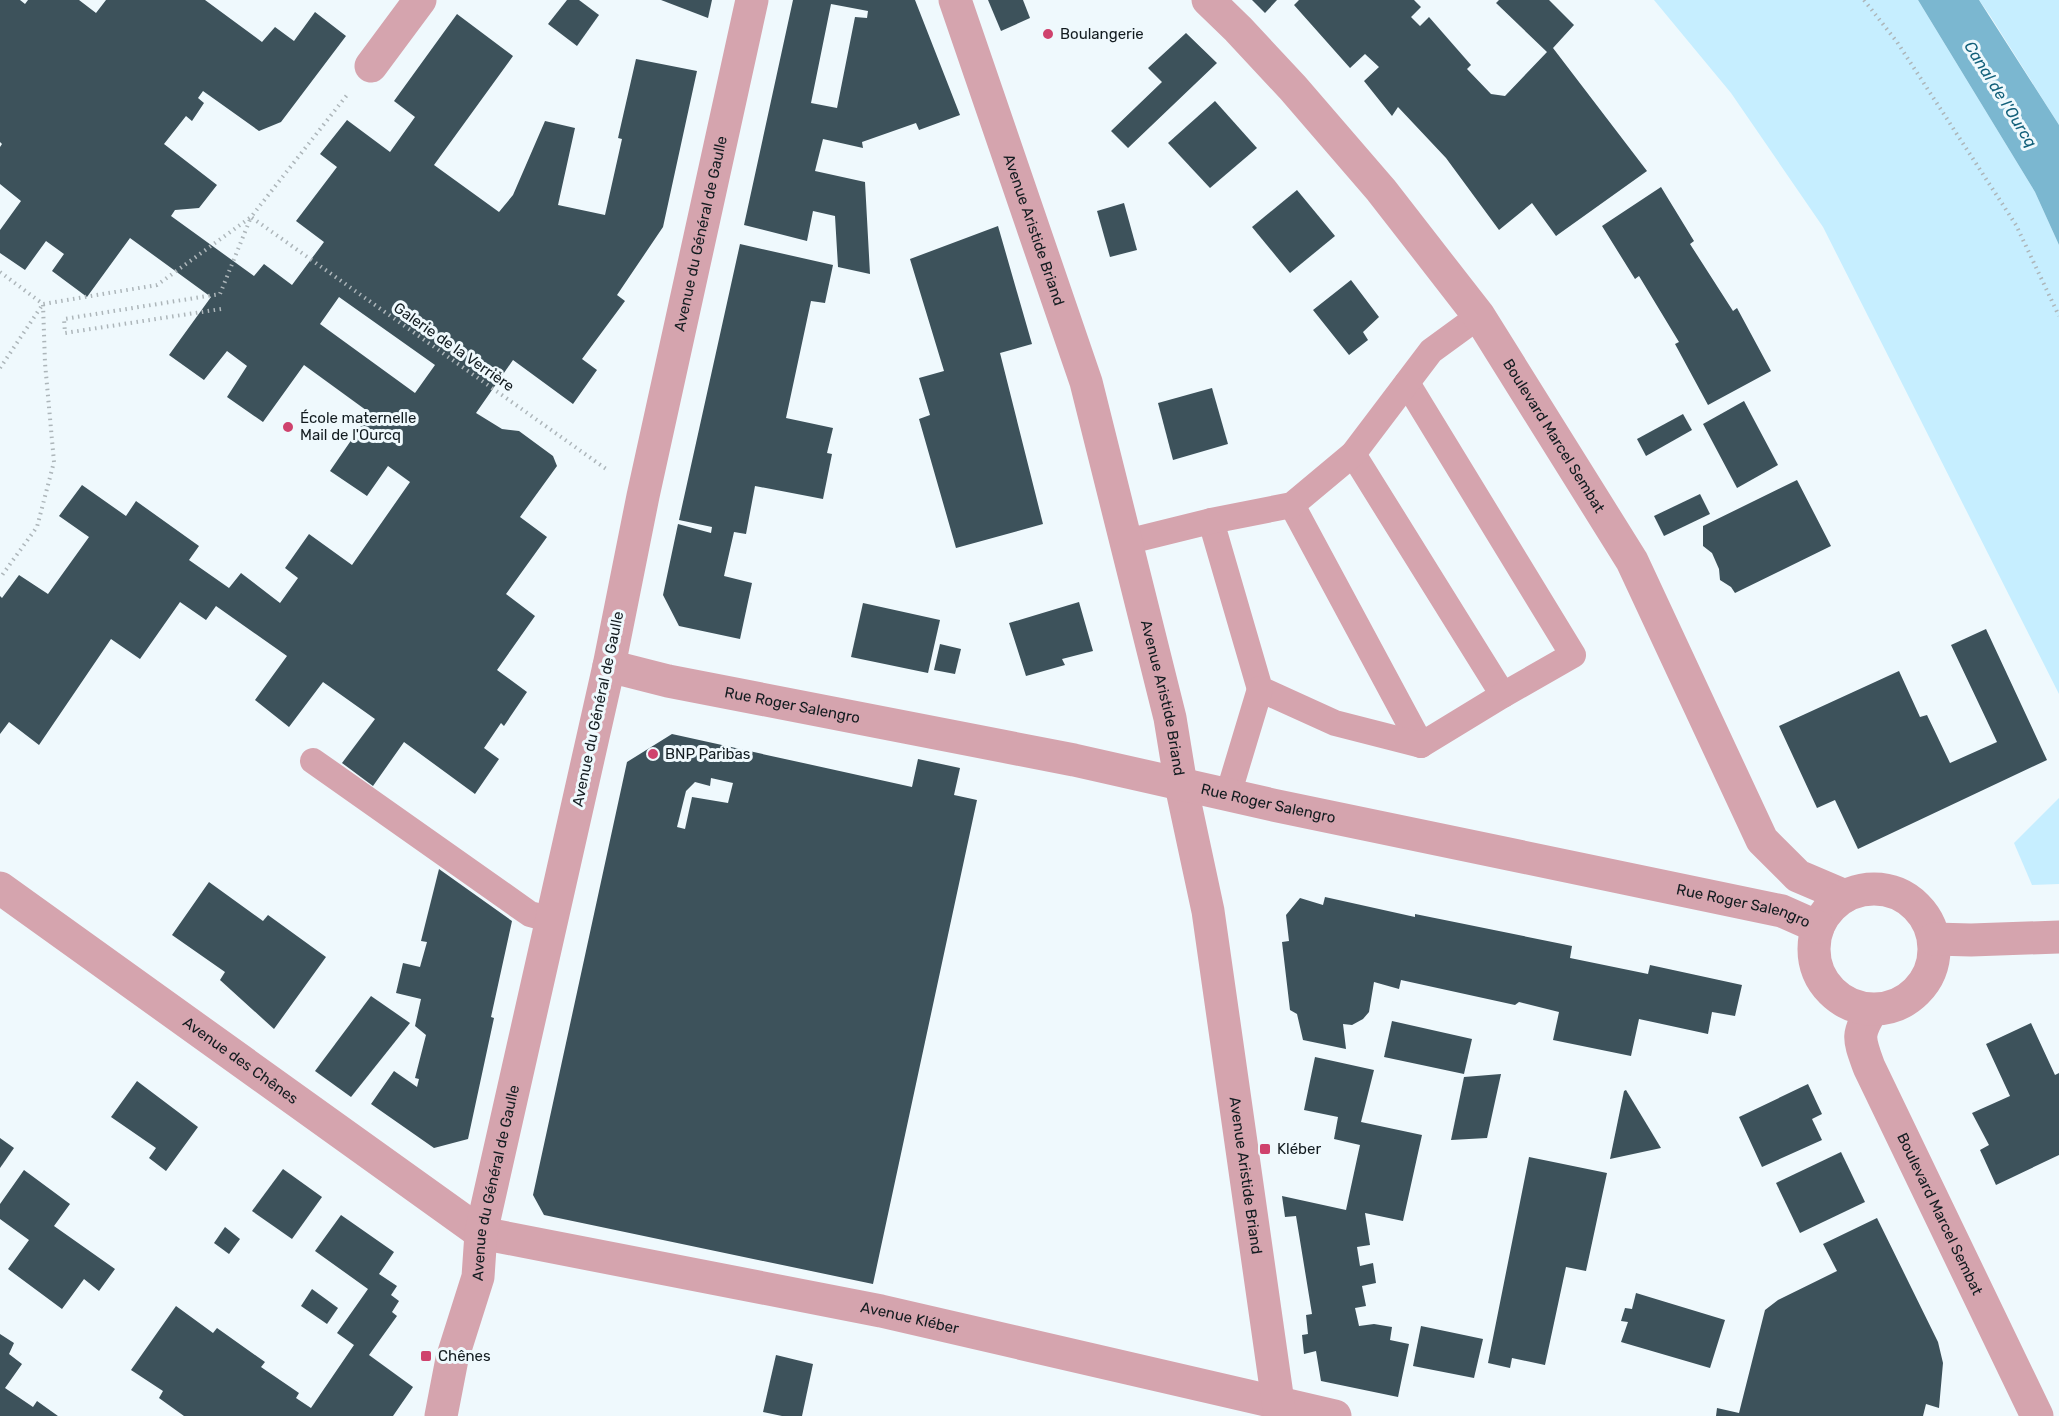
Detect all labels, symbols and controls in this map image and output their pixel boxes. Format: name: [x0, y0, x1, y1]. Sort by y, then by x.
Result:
place label: Boulangerie: [1060, 25, 1144, 43]
marker: Boulangerie: [1041, 27, 1055, 41]
water label: Canal de l'Ourcq: [1960, 38, 2041, 151]
street label: Avenue du Général de Gaulle: [670, 134, 731, 333]
street label: Avenue Aristide Briand: [1000, 152, 1068, 308]
street label: Galerie de la Verrière: [390, 299, 518, 395]
street label: Boulevard Marcel Sembat: [1499, 356, 1609, 516]
place label: École maternelle Mail de l'Ourcq: [300, 409, 416, 444]
marker: École maternelle Mail de l'Ourcq: [281, 420, 295, 434]
street label: Avenue du Général de Gaulle: [568, 610, 628, 808]
street label: Avenue Aristide Briand: [1137, 618, 1188, 777]
street label: Rue Roger Salengro: [723, 683, 862, 727]
place label: BNP Paribas: [665, 745, 751, 763]
marker: BNP Paribas: [646, 747, 660, 761]
street label: Rue Roger Salengro: [1199, 780, 1337, 827]
street label: Rue Roger Salengro: [1675, 880, 1813, 931]
street label: Avenue des Chênes: [179, 1013, 302, 1108]
street label: Avenue du Général de Gaulle: [469, 1083, 523, 1281]
street label: Avenue Aristide Briand: [1226, 1095, 1266, 1256]
street label: Boulevard Marcel Sembat: [1893, 1130, 1987, 1298]
place label: Kléber: [1277, 1140, 1321, 1158]
marker: Kléber: [1258, 1142, 1272, 1156]
street label: Avenue Kléber: [859, 1298, 961, 1338]
place label: Chênes: [438, 1347, 491, 1365]
marker: Chênes: [419, 1349, 433, 1363]

